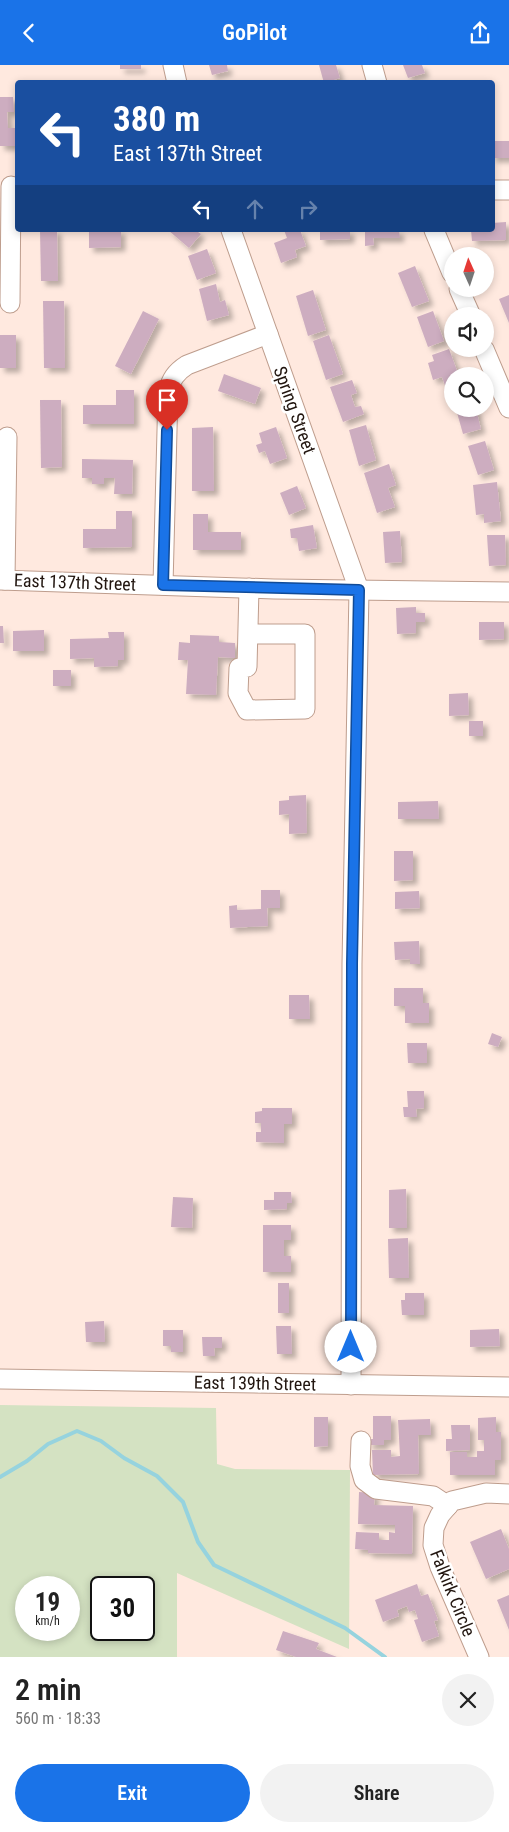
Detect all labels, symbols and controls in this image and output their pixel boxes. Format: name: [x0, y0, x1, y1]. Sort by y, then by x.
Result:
icon: back: [15, 19, 43, 47]
icon: share: [466, 19, 494, 47]
text: GoPilot: [222, 20, 287, 45]
text: 380 m: [113, 99, 200, 140]
icon: left: [30, 100, 95, 165]
text: East 137th Street: [113, 141, 262, 166]
icon: left: [188, 195, 216, 223]
icon: ahead: [241, 195, 269, 223]
icon: right: [294, 195, 322, 223]
north arrow: [444, 247, 494, 297]
map controls: [444, 247, 494, 417]
button: sound: [444, 307, 494, 357]
street label: Spring Street: [269, 363, 321, 457]
button: search: [444, 367, 494, 417]
pin: [146, 379, 188, 430]
icon: arrive: [153, 386, 181, 414]
street label: East 137th Street: [14, 569, 136, 595]
position arrow: [324, 1320, 376, 1372]
street label: East 139th Street: [194, 1371, 316, 1395]
street label: Falkirk Circle: [426, 1547, 480, 1639]
speed limit sign: 30: [90, 1576, 155, 1641]
text: 19: [35, 1588, 60, 1617]
text: km/h: [35, 1614, 60, 1628]
text: 2 min: [15, 1672, 81, 1707]
button: close: [442, 1674, 494, 1726]
text: 560 m · 18:33: [15, 1709, 101, 1728]
button: Exit: [15, 1764, 250, 1822]
button: Share: [260, 1764, 494, 1822]

